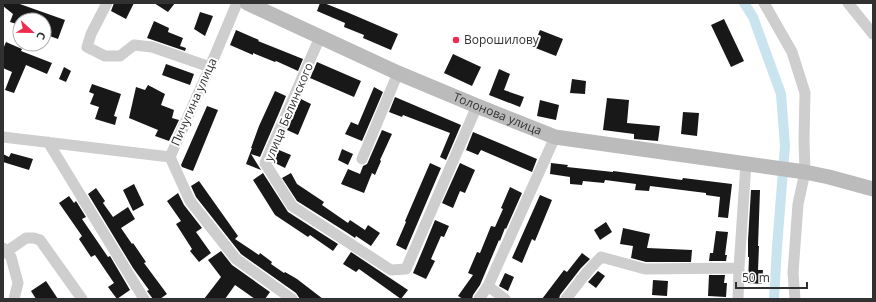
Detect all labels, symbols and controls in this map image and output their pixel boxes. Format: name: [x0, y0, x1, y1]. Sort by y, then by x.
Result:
north arrow: [12, 12, 52, 52]
text: С: [33, 30, 50, 42]
place label: Ворошилову: [464, 31, 540, 48]
marker: Ворошилову: [451, 35, 461, 45]
street label: Пичугина улица: [167, 55, 221, 148]
street label: улица Белинского: [260, 60, 317, 164]
street label: Толонова улица: [451, 88, 544, 139]
scale bar: [736, 264, 807, 290]
text: 50 m: [742, 269, 770, 286]

